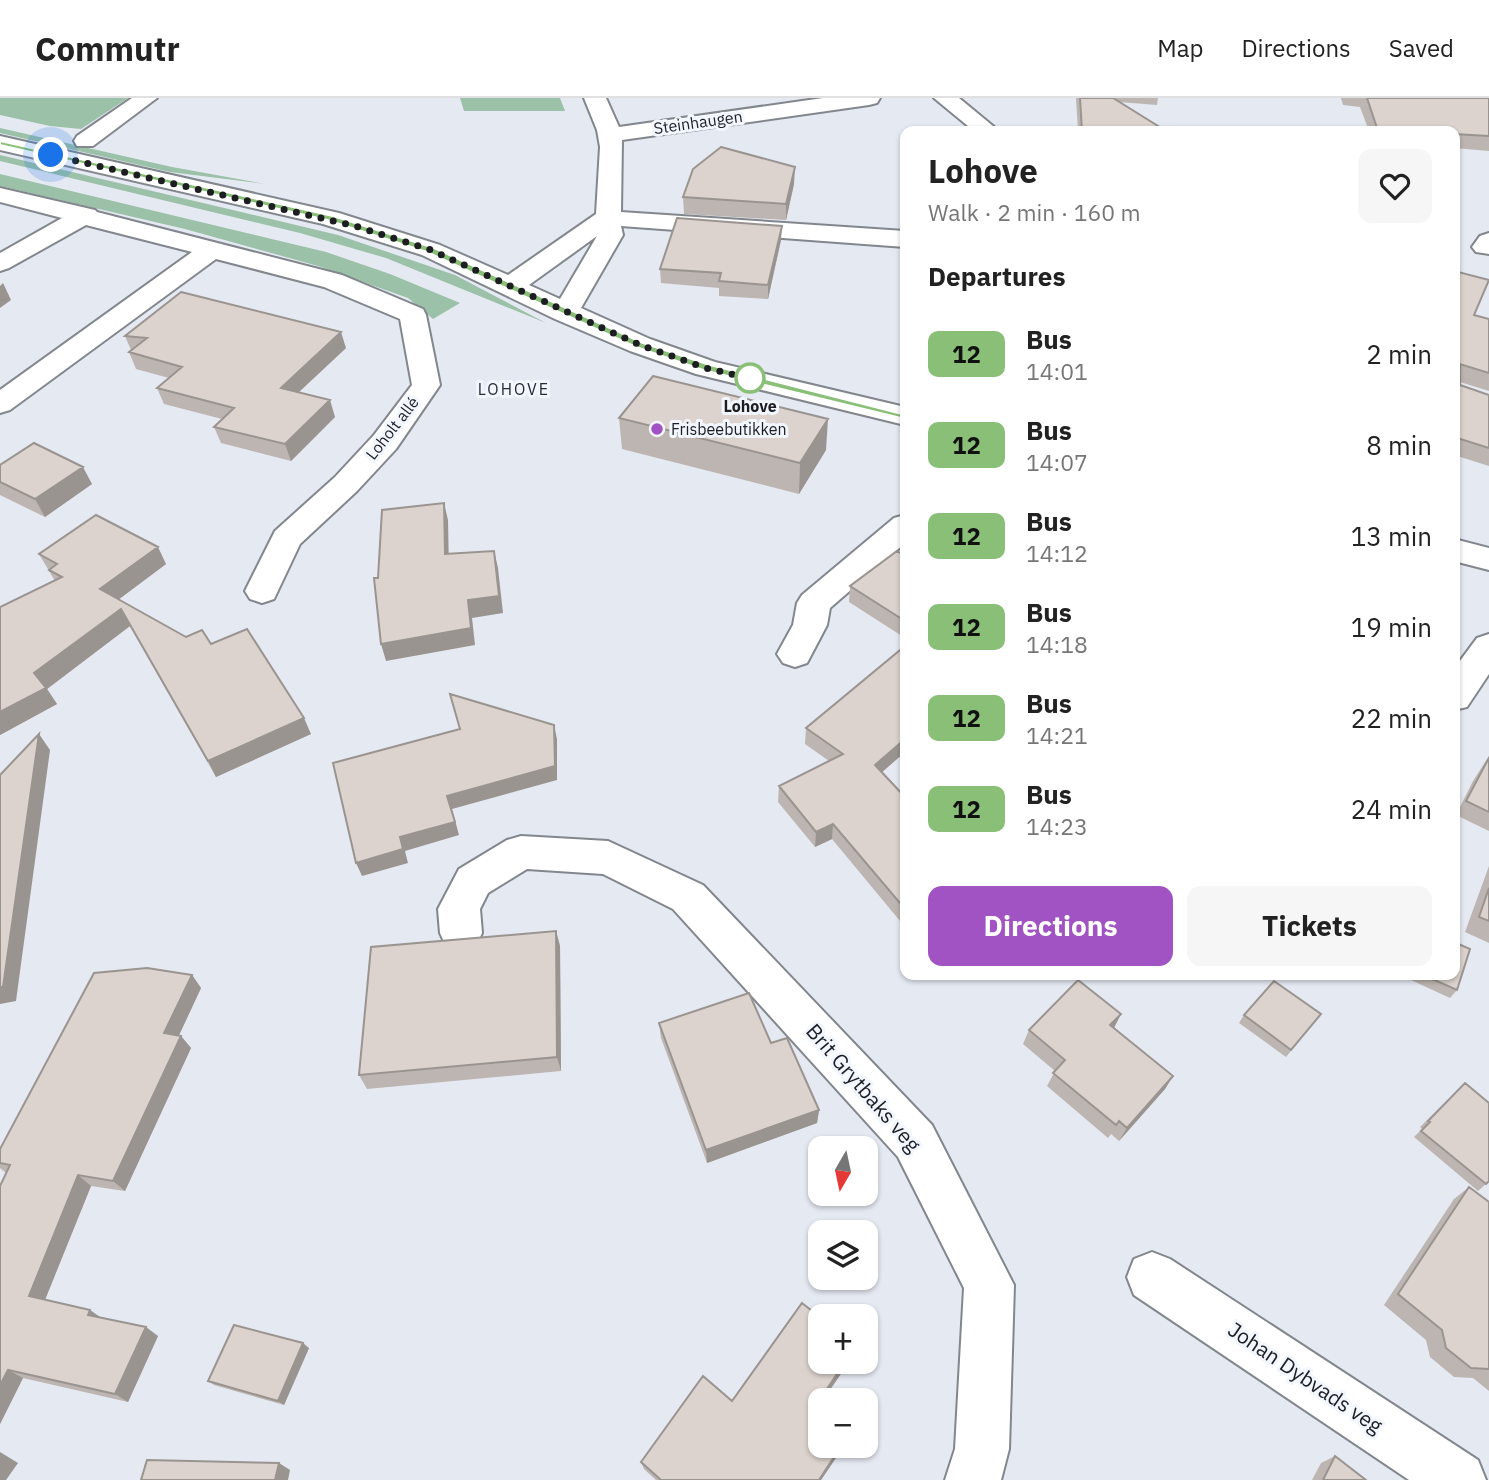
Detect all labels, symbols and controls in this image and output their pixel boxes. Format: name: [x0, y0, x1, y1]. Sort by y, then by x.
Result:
text: Commutr: [35, 27, 180, 70]
text: Map: [1157, 32, 1203, 64]
text: Directions: [1241, 32, 1351, 64]
text: Saved: [1389, 32, 1454, 64]
street label: Steinhaugen: [652, 106, 744, 138]
your location: [33, 137, 68, 172]
text: Lohove: [928, 149, 1038, 192]
button: heart: [1358, 149, 1432, 223]
text: Walk · 2 min · 160 m: [928, 197, 1141, 227]
text: Departures: [928, 259, 1066, 293]
text: Bus: [1026, 322, 1072, 356]
text: 2 min: [1366, 337, 1432, 371]
text: 12: [952, 338, 981, 370]
text: 14:01: [1026, 356, 1088, 386]
marker: Lohove: [735, 363, 765, 393]
district label: LOHOVE: [478, 379, 550, 399]
street label: Loholt allé: [361, 392, 423, 464]
place label: Lohove: [723, 396, 777, 416]
text: Bus: [1026, 413, 1072, 447]
place label: Frisbeebutikken: [671, 419, 787, 439]
marker: Frisbeebutikken: [649, 421, 665, 437]
text: 8 min: [1366, 428, 1432, 462]
text: 12: [952, 429, 981, 461]
text: 14:07: [1026, 447, 1088, 477]
text: Bus: [1026, 504, 1072, 538]
text: 13 min: [1351, 519, 1432, 553]
text: 12: [952, 520, 981, 552]
text: 14:12: [1026, 538, 1088, 568]
text: Bus: [1026, 595, 1072, 629]
text: 19 min: [1351, 610, 1432, 644]
text: 12: [952, 611, 981, 643]
text: 14:18: [1026, 629, 1088, 659]
text: Bus: [1026, 686, 1072, 720]
text: 22 min: [1351, 701, 1432, 735]
text: 12: [952, 702, 981, 734]
text: 14:21: [1026, 720, 1088, 750]
text: Bus: [1026, 777, 1072, 811]
text: 24 min: [1351, 792, 1432, 826]
text: 12: [952, 793, 981, 825]
text: 14:23: [1026, 811, 1088, 841]
button: Directions: [928, 886, 1173, 966]
button: Tickets: [1187, 886, 1432, 966]
street label: Brit Grytbaks veg: [800, 1017, 927, 1158]
north arrow: [808, 1136, 878, 1206]
map controls: [808, 1136, 878, 1458]
button: layers: [808, 1220, 878, 1290]
button: +: [808, 1304, 878, 1374]
street label: Johan Dybvads veg: [1223, 1315, 1388, 1439]
button: −: [808, 1388, 878, 1458]

